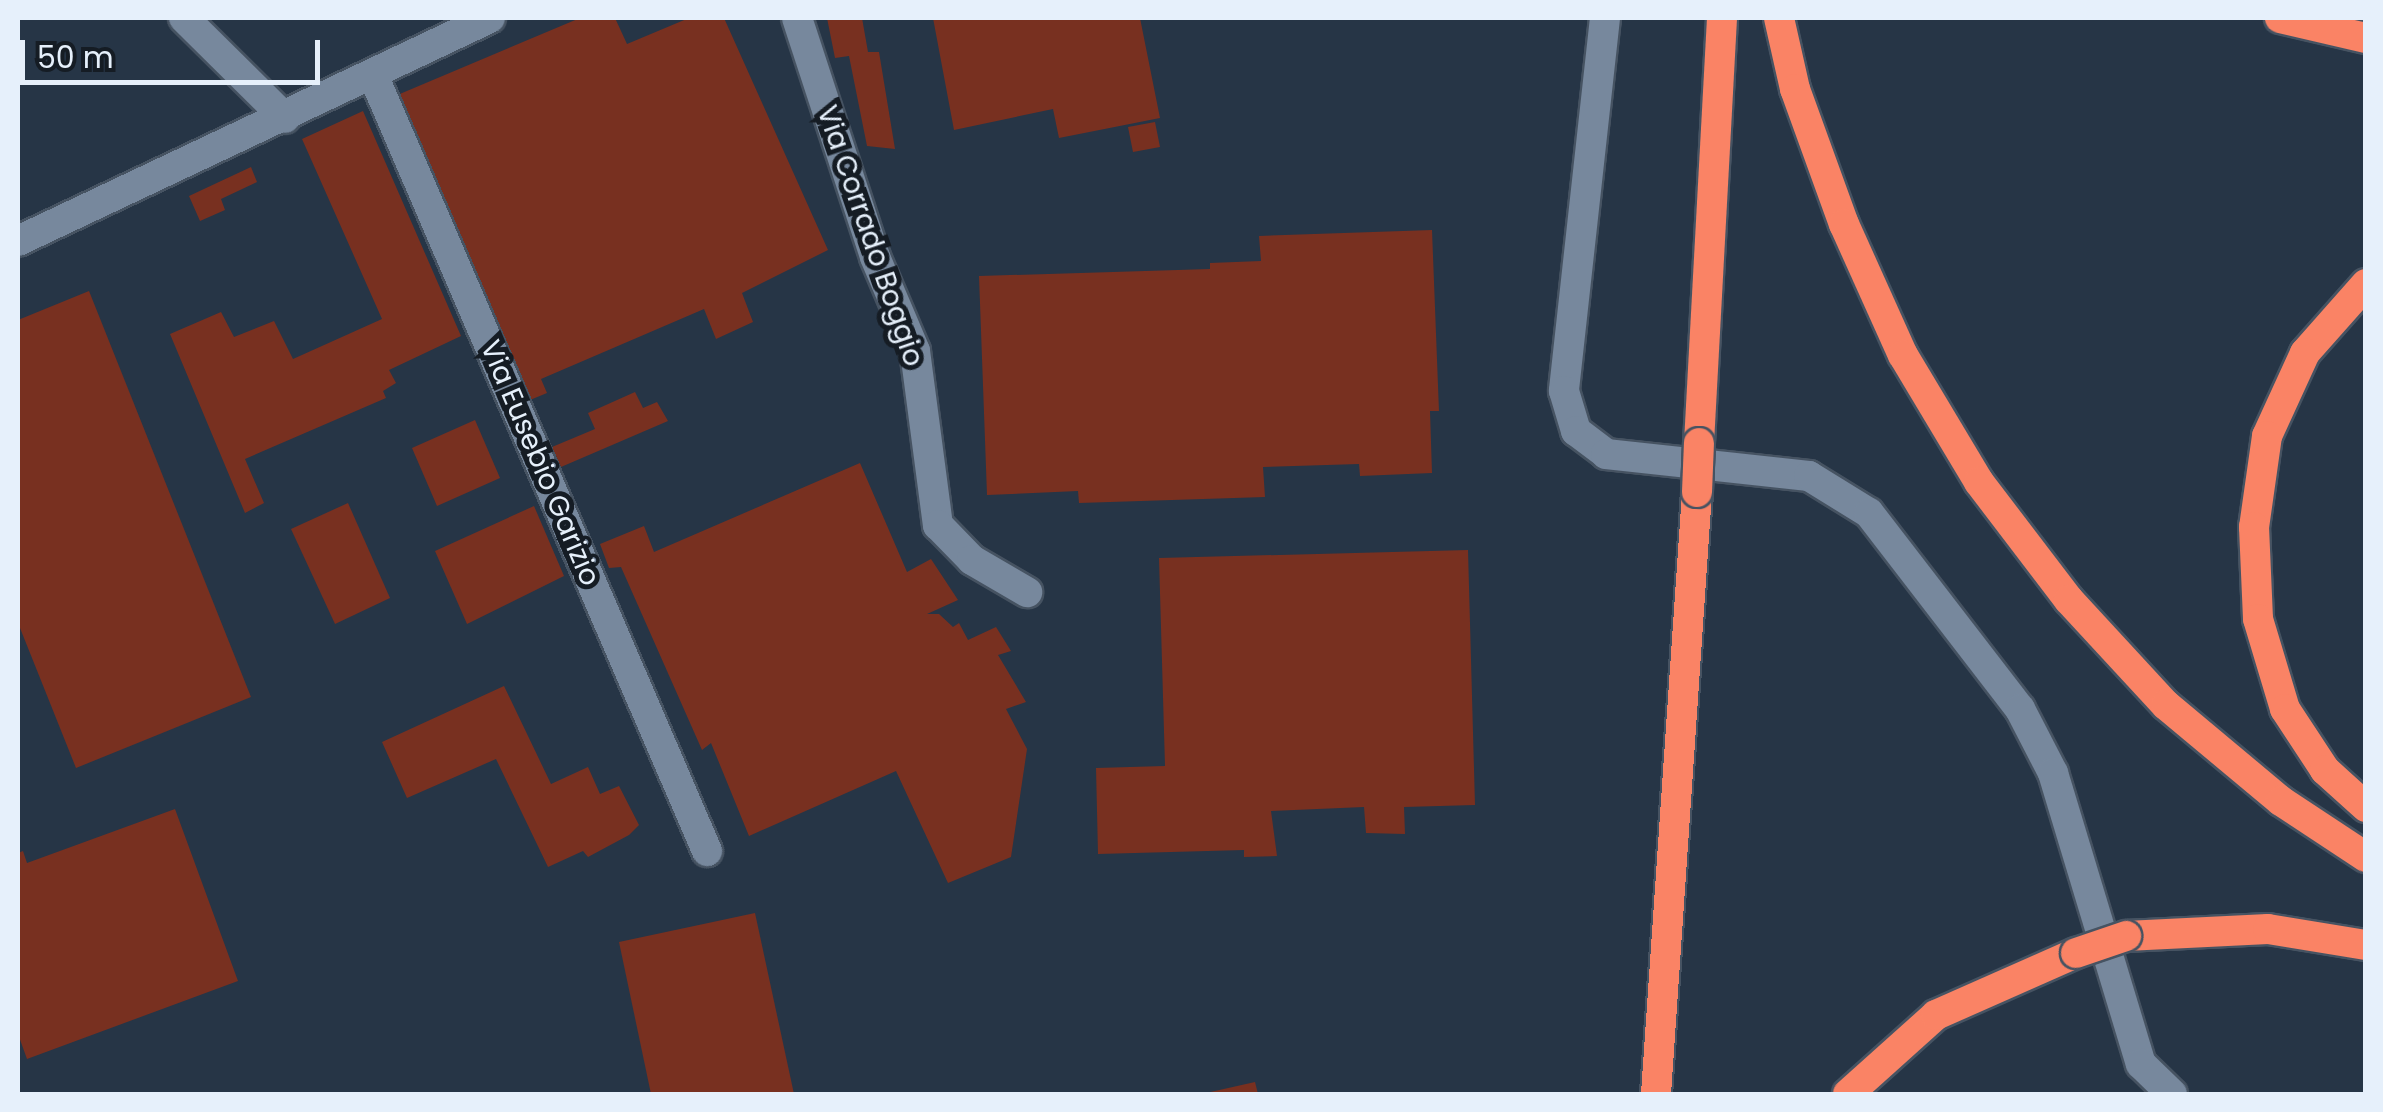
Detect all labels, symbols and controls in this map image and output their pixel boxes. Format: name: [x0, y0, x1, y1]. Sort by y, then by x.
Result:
scale bar: [25, 20, 325, 82]
text: 50 m: [37, 36, 114, 79]
street label: Via Corrado Boggio: [810, 101, 930, 371]
street label: Via Eusebio Garizio: [473, 335, 607, 591]

